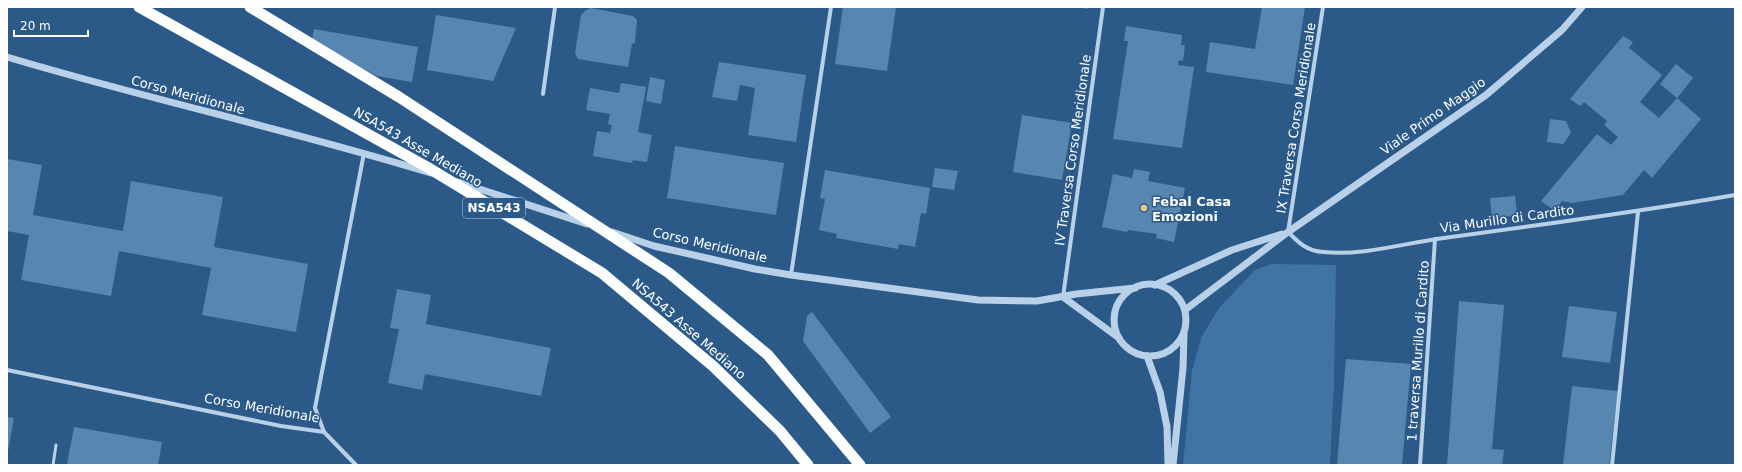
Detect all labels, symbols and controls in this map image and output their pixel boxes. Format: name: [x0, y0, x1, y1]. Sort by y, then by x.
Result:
scale bar: [14, 12, 88, 38]
text: 20 m: [20, 19, 51, 33]
street label: IX Traversa Corso Meridionale: [1273, 21, 1319, 215]
street label: IV Traversa Corso Meridionale: [1052, 53, 1094, 247]
street label: Corso Meridionale: [130, 73, 246, 117]
street label: Viale Primo Maggio: [1378, 74, 1488, 158]
street label: NSA543 Asse Mediano: [351, 104, 485, 190]
place label: Febal Casa Emozioni: [1152, 194, 1231, 224]
road number: NSA543: [463, 198, 525, 218]
street label: Via Murillo di Cardito: [1439, 202, 1575, 236]
marker: Febal Casa Emozioni: [1139, 203, 1149, 213]
street label: Corso Meridionale: [651, 225, 769, 265]
street label: 1 traversa Murillo di Cardito: [1404, 260, 1432, 442]
street label: NSA543 Asse Mediano: [629, 275, 749, 383]
street label: Corso Meridionale: [203, 390, 321, 426]

